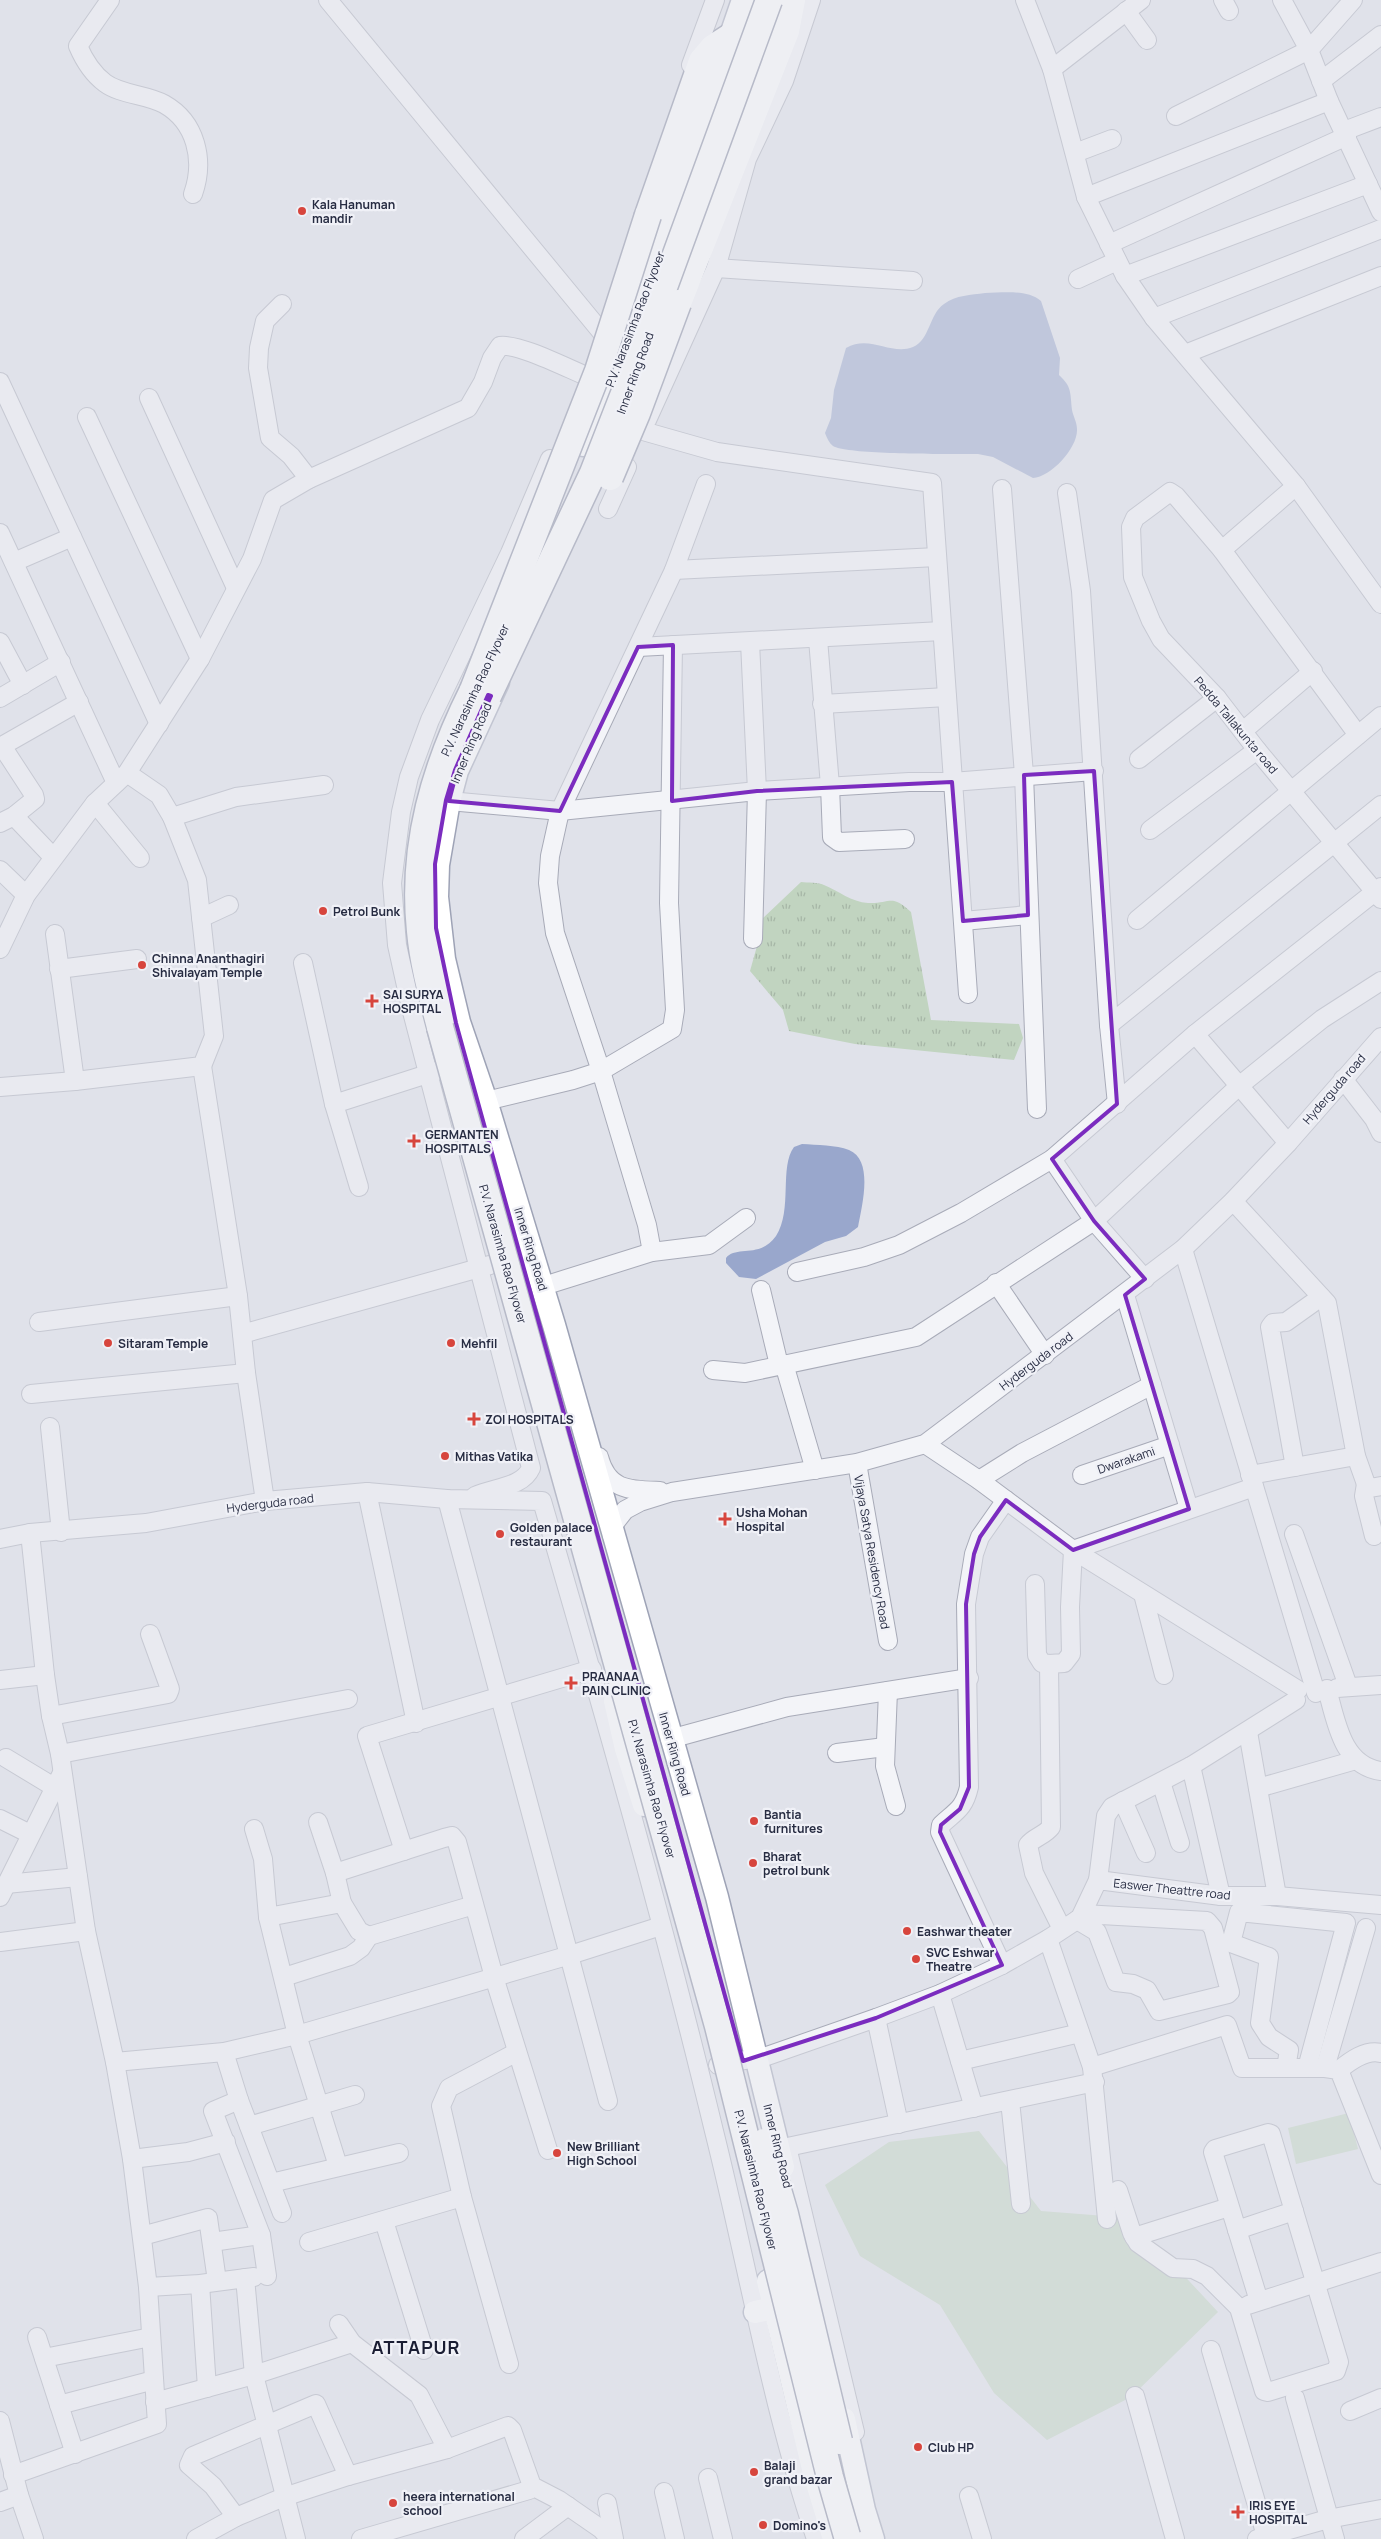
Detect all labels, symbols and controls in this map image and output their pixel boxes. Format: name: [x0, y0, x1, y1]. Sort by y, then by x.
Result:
place label: Kala Hanuman mandir: [312, 196, 395, 227]
marker: Kala Hanuman mandir: [296, 205, 308, 217]
street label: P.V. Narasimha Rao Flyover: [601, 248, 669, 389]
street label: Inner Ring Road: [612, 330, 658, 416]
street label: P.V. Narasimha Rao Flyover: [437, 620, 513, 759]
street label: Pedda Tallakunta road: [1190, 673, 1282, 777]
street label: Inner Ring Road: [446, 700, 496, 786]
place label: Petrol Bunk: [333, 903, 400, 920]
marker: Petrol Bunk: [317, 905, 329, 917]
place label: Chinna Ananthagiri Shivalayam Temple: [152, 950, 265, 981]
marker: Chinna Ananthagiri Shivalayam Temple: [136, 959, 148, 971]
place label: SAI SURYA HOSPITAL: [383, 986, 444, 1017]
marker: SAI SURYA HOSPITAL: [365, 994, 379, 1008]
street label: Hyderguda road: [1299, 1050, 1369, 1128]
place label: GERMANTEN HOSPITALS: [425, 1126, 499, 1157]
marker: GERMANTEN HOSPITALS: [407, 1134, 421, 1148]
street label: P.V. Narasimha Rao Flyover: [475, 1182, 531, 1326]
street label: Inner Ring Road: [510, 1205, 552, 1293]
street label: Hyderguda road: [996, 1328, 1076, 1394]
place label: Sitaram Temple: [118, 1335, 208, 1352]
place label: Mehfil: [461, 1335, 497, 1352]
marker: Sitaram Temple: [102, 1337, 114, 1349]
marker: Mehfil: [445, 1337, 457, 1349]
place label: ZOI HOSPITALS: [485, 1411, 574, 1428]
marker: ZOI HOSPITALS: [467, 1412, 481, 1426]
street label: Dwarakami: [1095, 1442, 1157, 1478]
place label: Mithas Vatika: [455, 1448, 533, 1465]
marker: Mithas Vatika: [439, 1450, 451, 1462]
street label: Vijaya Satya Residency Road: [850, 1474, 894, 1630]
street label: Hyderguda road: [225, 1489, 315, 1517]
place label: Usha Mohan Hospital: [736, 1504, 808, 1535]
marker: Usha Mohan Hospital: [718, 1512, 732, 1526]
place label: Golden palace restaurant: [510, 1519, 592, 1550]
marker: Golden palace restaurant: [494, 1528, 506, 1540]
place label: PRAANAA PAIN CLINIC: [582, 1668, 651, 1699]
marker: PRAANAA PAIN CLINIC: [564, 1676, 578, 1690]
street label: Inner Ring Road: [655, 1710, 695, 1798]
street label: P.V. Narasimha Rao Flyover: [624, 1717, 680, 1861]
place label: Bantia furnitures: [764, 1806, 823, 1837]
marker: Bantia furnitures: [748, 1815, 760, 1827]
place label: Bharat petrol bunk: [763, 1848, 830, 1879]
marker: Bharat petrol bunk: [747, 1857, 759, 1869]
street label: Easwer Theattre road: [1113, 1874, 1231, 1904]
place label: Eashwar theater: [917, 1923, 1012, 1940]
marker: Eashwar theater: [901, 1925, 913, 1937]
place label: SVC Eshwar Theatre: [926, 1944, 995, 1975]
marker: SVC Eshwar Theatre: [910, 1953, 922, 1965]
street label: Inner Ring Road: [759, 2102, 797, 2190]
street label: P.V. Narasimha Rao Flyover: [730, 2108, 782, 2253]
place label: New Brilliant High School: [567, 2138, 640, 2169]
marker: New Brilliant High School: [551, 2147, 563, 2159]
district label: ATTAPUR: [372, 2335, 460, 2359]
place label: Club HP: [928, 2439, 974, 2456]
marker: Club HP: [912, 2441, 924, 2453]
place label: Balaji grand bazar: [764, 2457, 832, 2488]
marker: Balaji grand bazar: [748, 2466, 760, 2478]
place label: heera international school: [403, 2488, 515, 2519]
marker: heera international school: [387, 2497, 399, 2509]
place label: IRIS EYE HOSPITAL: [1249, 2497, 1308, 2528]
marker: IRIS EYE HOSPITAL: [1231, 2505, 1245, 2519]
place label: Domino's: [773, 2517, 827, 2534]
marker: Domino's: [757, 2519, 769, 2531]

